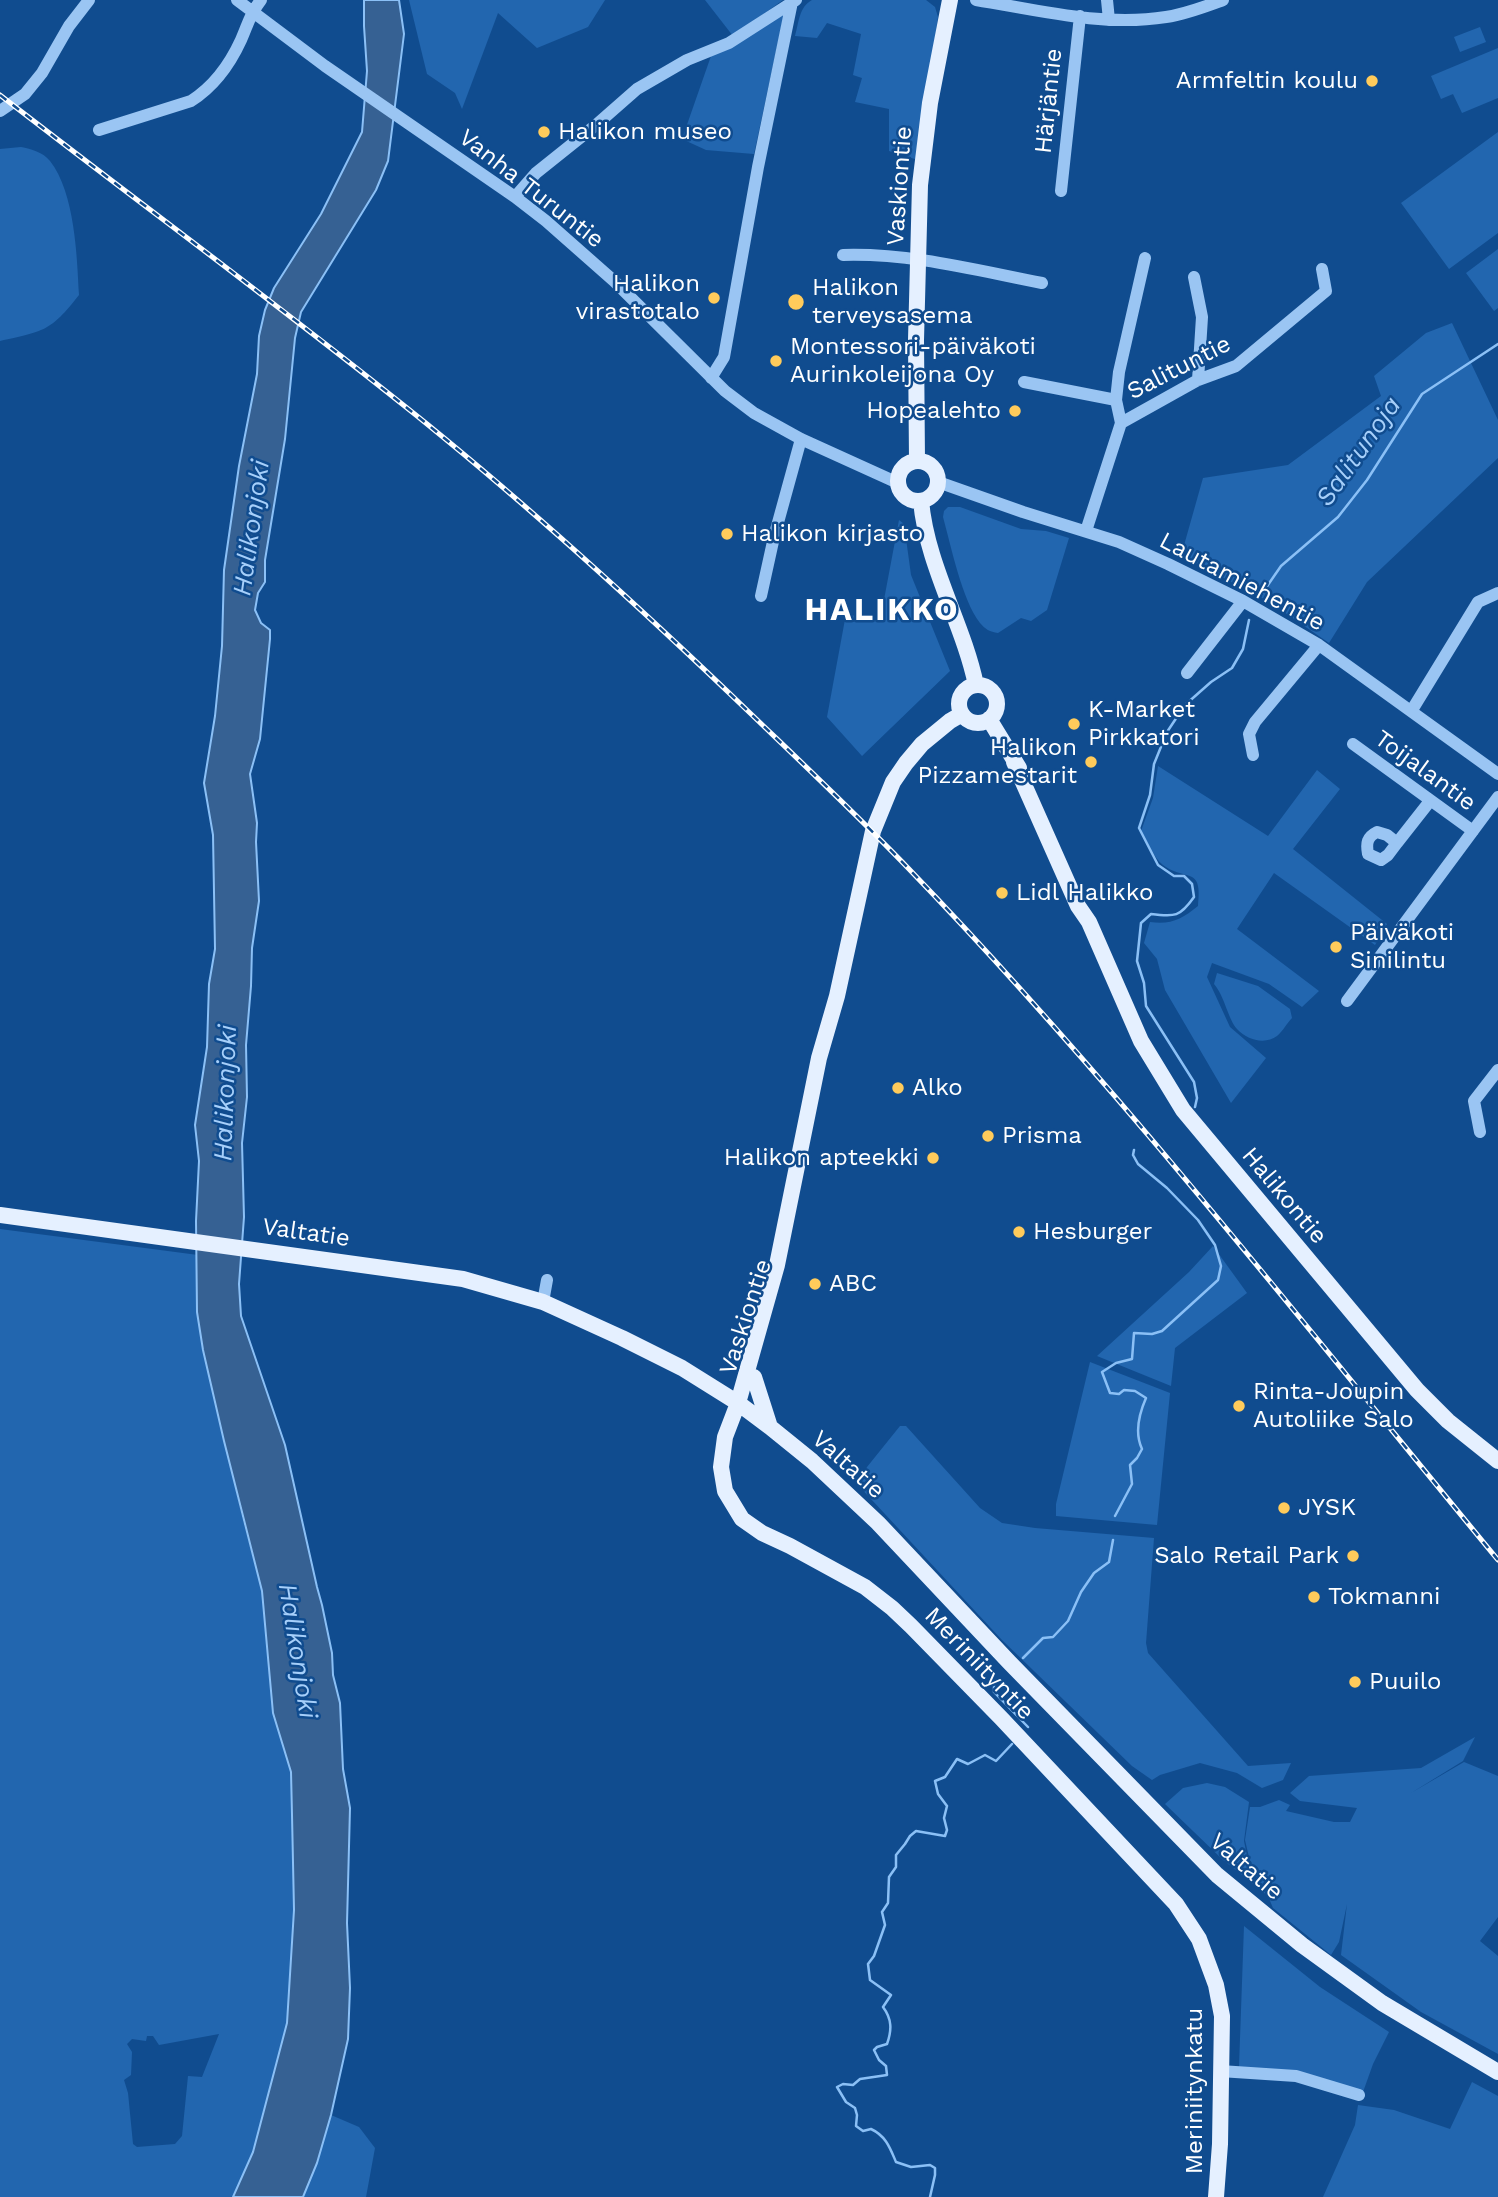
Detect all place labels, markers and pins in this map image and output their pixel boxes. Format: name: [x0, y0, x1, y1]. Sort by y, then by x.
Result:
place label: Armfeltin koulu: [1176, 67, 1358, 95]
marker: Armfeltin koulu: [1364, 73, 1380, 89]
place label: Halikon museo: [558, 118, 732, 146]
marker: Halikon museo: [536, 124, 552, 140]
place label: Halikon virastotalo: [576, 270, 700, 326]
place label: Halikon terveysasema: [812, 274, 973, 330]
marker: Halikon virastotalo: [706, 290, 722, 306]
marker: Halikon terveysasema: [786, 292, 806, 312]
place label: Montessori-päiväkoti Aurinkoleijona Oy: [790, 333, 1036, 389]
marker: Montessori-päiväkoti Aurinkoleijona Oy: [768, 353, 784, 369]
place label: Hopealehto: [866, 397, 1001, 425]
marker: Hopealehto: [1007, 403, 1023, 419]
place label: Halikon kirjasto: [741, 520, 923, 548]
marker: Halikon kirjasto: [719, 526, 735, 542]
place label: K-Market Pirkkatori: [1088, 696, 1200, 752]
marker: K-Market Pirkkatori: [1066, 716, 1082, 732]
place label: Halikon Pizzamestarit: [918, 734, 1077, 790]
marker: Halikon Pizzamestarit: [1083, 754, 1099, 770]
place label: Lidl Halikko: [1016, 879, 1153, 907]
marker: Lidl Halikko: [994, 885, 1010, 901]
place label: Päiväkoti Sinilintu: [1350, 919, 1454, 975]
marker: Päiväkoti Sinilintu: [1328, 939, 1344, 955]
place label: Alko: [912, 1074, 963, 1102]
marker: Alko: [890, 1080, 906, 1096]
place label: Prisma: [1002, 1122, 1082, 1150]
marker: Prisma: [980, 1128, 996, 1144]
place label: Halikon apteekki: [724, 1144, 919, 1172]
marker: Halikon apteekki: [925, 1150, 941, 1166]
place label: Hesburger: [1033, 1218, 1152, 1246]
marker: Hesburger: [1011, 1224, 1027, 1240]
place label: ABC: [829, 1270, 877, 1298]
marker: ABC: [807, 1276, 823, 1292]
place label: Rinta-Joupin Autoliike Salo: [1253, 1378, 1414, 1434]
marker: Rinta-Joupin Autoliike Salo: [1231, 1398, 1247, 1414]
place label: JYSK: [1298, 1494, 1356, 1522]
marker: JYSK: [1276, 1500, 1292, 1516]
place label: Salo Retail Park: [1154, 1542, 1339, 1570]
marker: Salo Retail Park: [1345, 1548, 1361, 1564]
place label: Tokmanni: [1328, 1583, 1440, 1611]
marker: Tokmanni: [1306, 1589, 1322, 1605]
place label: Puuilo: [1369, 1668, 1441, 1696]
marker: Puuilo: [1347, 1674, 1363, 1690]

